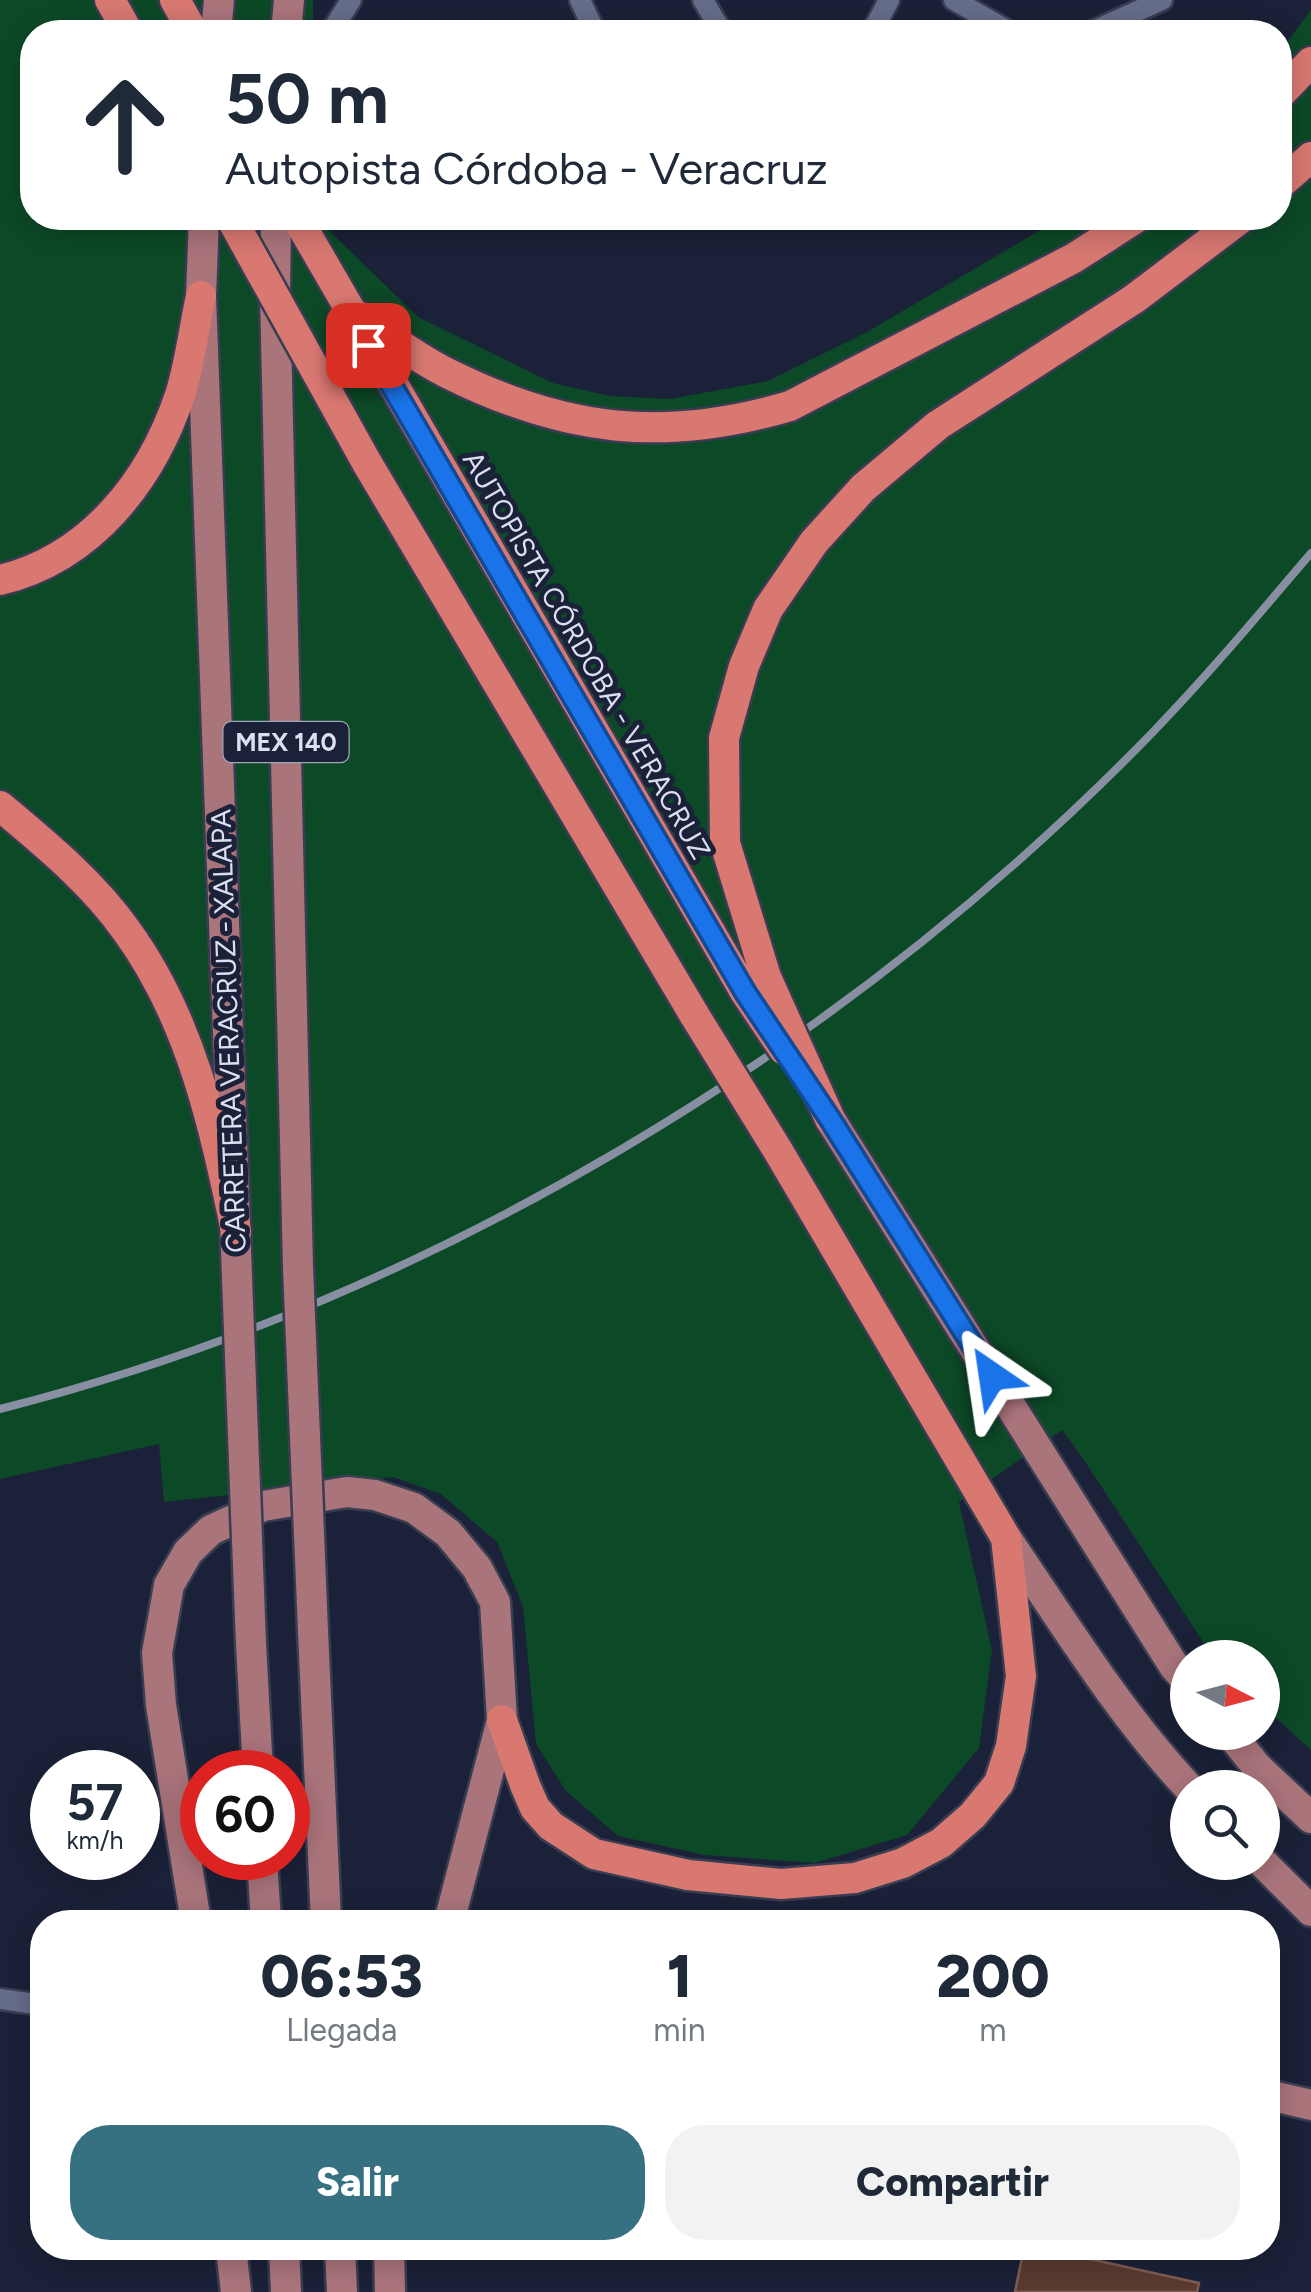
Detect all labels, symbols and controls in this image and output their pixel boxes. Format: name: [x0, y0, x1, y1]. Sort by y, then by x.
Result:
text: 50 m: [225, 56, 389, 141]
icon: ahead: [60, 60, 190, 190]
text: Autopista Córdoba - Veracruz: [225, 141, 828, 195]
pin: [326, 303, 411, 388]
icon: arrive: [341, 318, 396, 373]
street label: AUTOPISTA CÓRDOBA - VERACRUZ: [456, 445, 718, 865]
road number: MEX 140: [224, 722, 348, 762]
street label: CARRETERA VERACRUZ - XALAPA: [203, 809, 253, 1253]
position arrow: [940, 1324, 1044, 1428]
north arrow: [1170, 1640, 1280, 1750]
map controls: [1170, 1640, 1280, 1880]
speed limit sign: 60: [180, 1750, 310, 1880]
button: search: [1170, 1770, 1280, 1880]
text: 57: [67, 1772, 123, 1833]
text: km/h: [66, 1825, 124, 1855]
text: 06:53: [260, 1940, 423, 2012]
text: 1: [667, 1940, 692, 2012]
text: 200: [936, 1940, 1050, 2012]
text: Llegada: [286, 2011, 397, 2049]
text: min: [653, 2011, 706, 2049]
text: m: [979, 2011, 1006, 2049]
button: Salir: [70, 2125, 645, 2240]
button: Compartir: [665, 2125, 1240, 2240]

